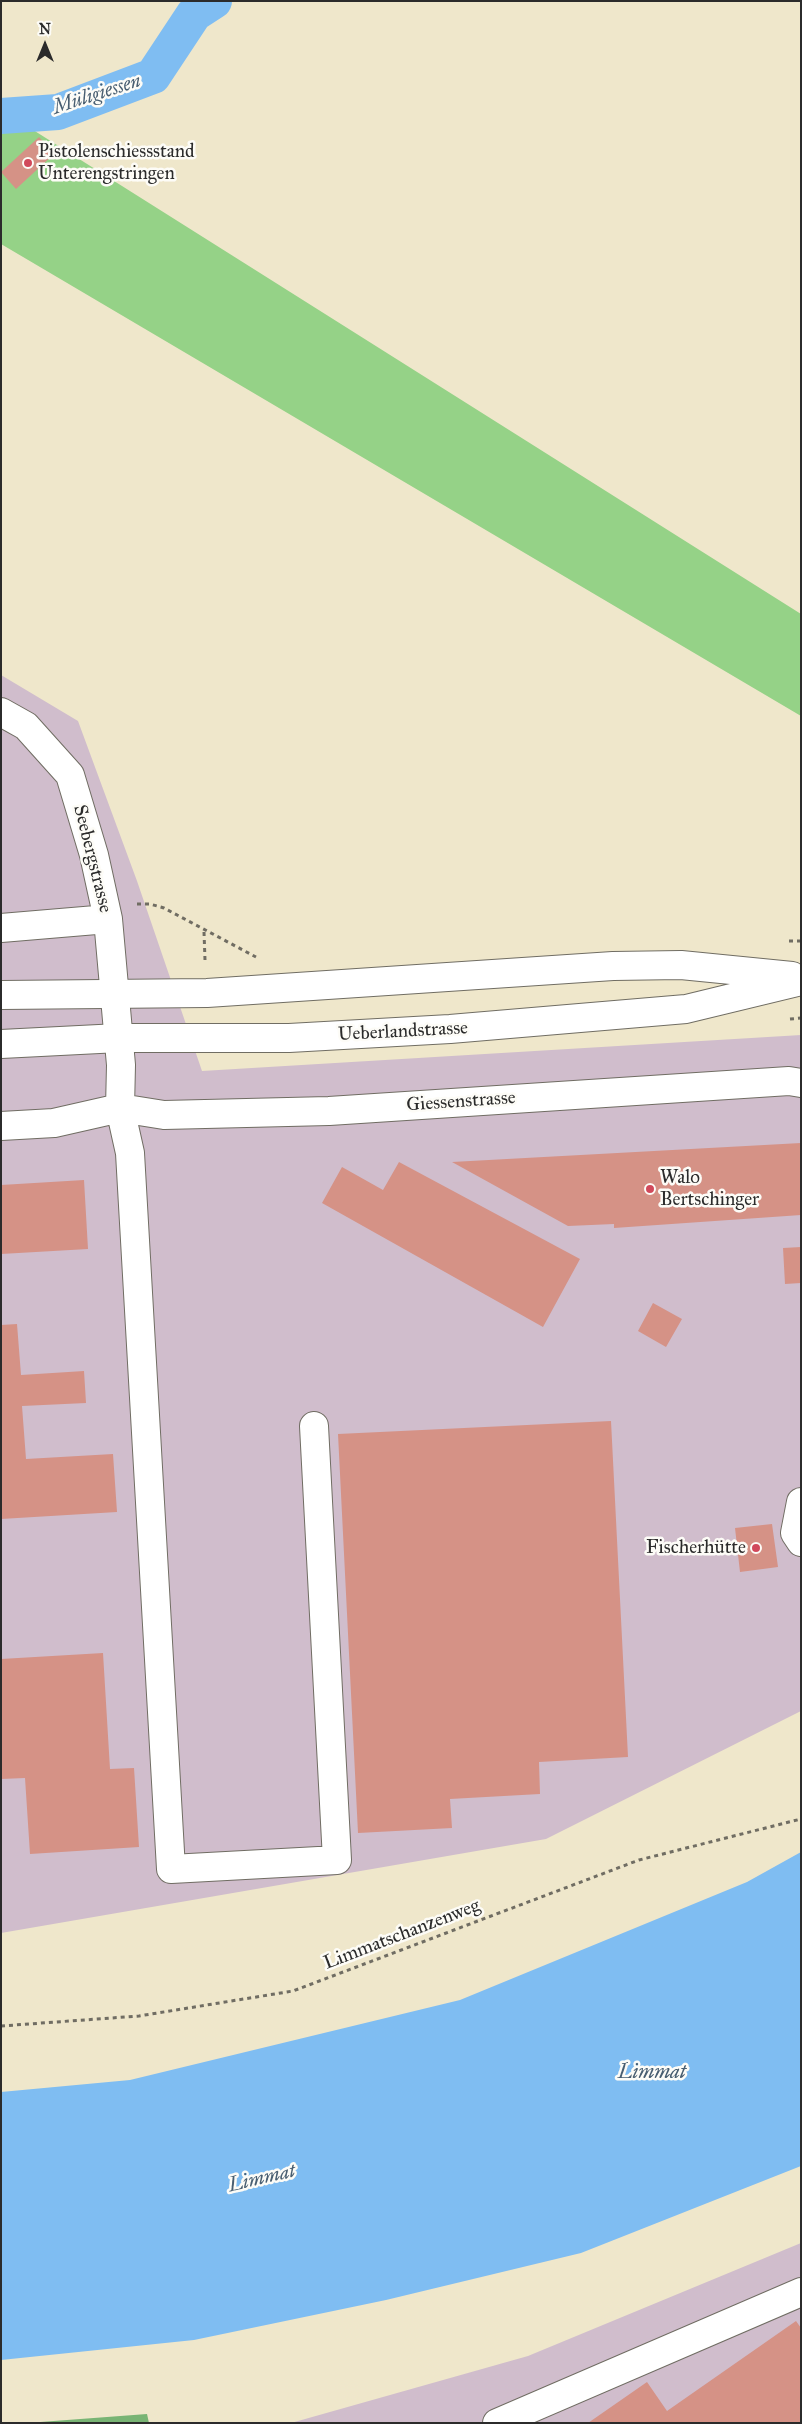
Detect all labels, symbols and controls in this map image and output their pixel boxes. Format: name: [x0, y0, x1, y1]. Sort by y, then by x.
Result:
north arrow: [20, 20, 70, 70]
text: N: [39, 21, 51, 38]
water label: Müligiessen: [50, 70, 144, 120]
place label: Pistolenschiessstand Unterengstringen: [38, 141, 195, 185]
marker: Pistolenschiessstand Unterengstringen: [22, 157, 34, 169]
street label: Seebergstrasse: [68, 803, 116, 915]
street label: Ueberlandstrasse: [337, 1017, 469, 1047]
street label: Giessenstrasse: [406, 1087, 516, 1117]
place label: Walo Bertschinger: [660, 1167, 759, 1211]
marker: Walo Bertschinger: [644, 1183, 656, 1195]
place label: Fischerhütte: [646, 1537, 746, 1559]
marker: Fischerhütte: [750, 1542, 762, 1554]
street label: Limmatschanzenweg: [321, 1895, 483, 1975]
water label: Limmat: [618, 2061, 686, 2085]
water label: Limmat: [226, 2160, 298, 2198]

